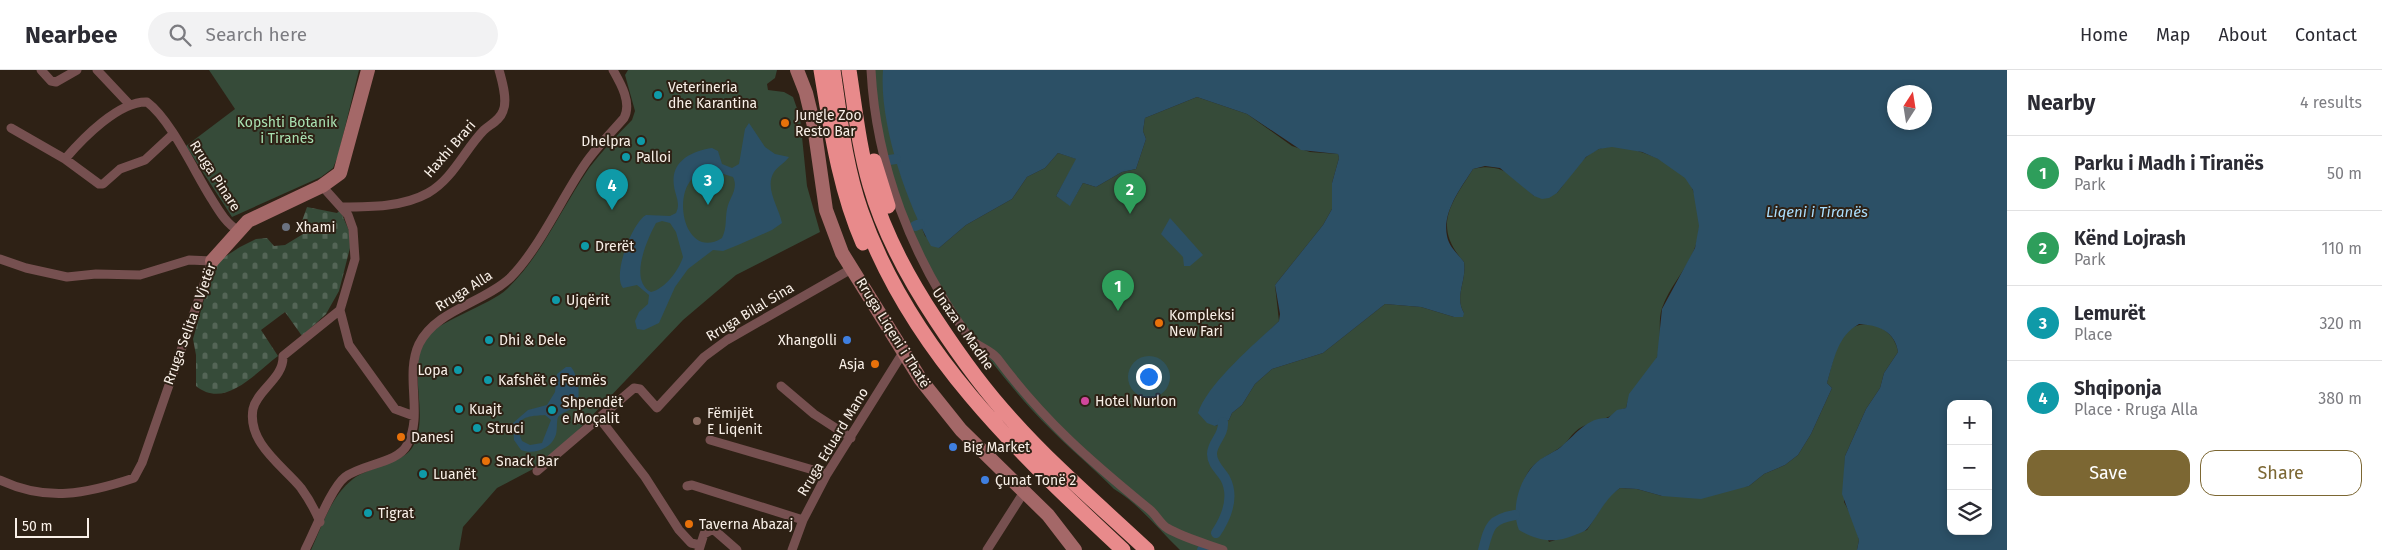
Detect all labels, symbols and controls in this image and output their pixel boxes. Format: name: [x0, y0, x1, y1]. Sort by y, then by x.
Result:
search box: [148, 12, 498, 57]
text: Nearbee: [25, 21, 118, 49]
icon: search: [166, 21, 194, 49]
text: Search here: [206, 23, 307, 46]
text: Home: [2080, 24, 2128, 46]
text: Map: [2156, 24, 2190, 46]
text: About: [2218, 24, 2267, 46]
text: Contact: [2295, 24, 2357, 46]
place label: Veterineria dhe Karantina: [668, 79, 757, 112]
north arrow: [1887, 85, 1932, 130]
marker: Veterineria dhe Karantina: [652, 89, 664, 101]
text: Nearby: [2027, 90, 2095, 116]
text: 4 results: [2300, 93, 2362, 112]
place label: Jungle Zoo Resto Bar: [795, 107, 862, 140]
park label: Kopshti Botanik i Tiranës: [237, 114, 338, 147]
street label: Haxhi Brari: [421, 117, 479, 181]
marker: Jungle Zoo Resto Bar: [779, 117, 791, 129]
place label: Dhelpra: [581, 133, 631, 150]
marker: Dhelpra: [635, 135, 647, 147]
street label: Rruga Pinare: [186, 137, 244, 215]
place label: Palloi: [636, 149, 671, 166]
marker: Palloi: [620, 151, 632, 163]
text: Parku i Madh i Tiranës: [2074, 152, 2264, 175]
pin: 3: [692, 164, 724, 205]
text: 1: [2039, 164, 2047, 183]
text: 50 m: [2327, 164, 2362, 183]
pin: 4: [596, 169, 628, 210]
pin: 2: [1114, 173, 1146, 214]
text: Park: [2074, 175, 2106, 194]
water label: Liqeni i Tiranës: [1766, 203, 1868, 221]
place label: Xhami: [296, 219, 335, 236]
marker: Xhami: [280, 221, 292, 233]
text: Kënd Lojrash: [2074, 227, 2186, 250]
place label: Drerët: [595, 238, 635, 255]
text: 2: [2039, 239, 2047, 258]
text: 110 m: [2321, 239, 2362, 258]
marker: Drerët: [579, 240, 591, 252]
text: Park: [2074, 250, 2106, 269]
street label: Rruga Selita e Vjetër: [160, 260, 220, 387]
street label: Rruga Alla: [432, 267, 496, 315]
pin: 1: [1102, 270, 1134, 311]
street label: Rruga Liqeni i Thatë: [852, 275, 934, 391]
street label: Rruga Bilal Sina: [703, 279, 797, 345]
street label: Unaza e Madhe: [928, 285, 998, 373]
place label: Ujqërit: [566, 292, 611, 309]
marker: Ujqërit: [550, 294, 562, 306]
text: Lemurët: [2074, 302, 2146, 325]
place label: Kompleksi New Fari: [1169, 307, 1235, 340]
text: 3: [2039, 314, 2047, 333]
text: 320 m: [2319, 314, 2362, 333]
marker: Kompleksi New Fari: [1153, 317, 1165, 329]
text: Place: [2074, 325, 2113, 344]
place label: Dhi & Dele: [499, 332, 566, 349]
place label: Xhangolli: [778, 332, 837, 349]
marker: Dhi & Dele: [483, 334, 495, 346]
marker: Xhangolli: [841, 334, 853, 346]
place label: Asja: [839, 356, 865, 373]
marker: Asja: [869, 358, 881, 370]
place label: Lopa: [417, 362, 448, 379]
marker: Lopa: [452, 364, 464, 376]
your location: [1136, 364, 1162, 390]
place label: Kafshët e Fermës: [498, 372, 607, 389]
marker: Kafshët e Fermës: [482, 374, 494, 386]
text: Shqiponja: [2074, 377, 2162, 400]
street label: Rruga Eduard Mano: [794, 385, 872, 499]
text: 4: [2038, 389, 2048, 408]
text: 380 m: [2318, 389, 2362, 408]
place label: Hotel Nurlon: [1095, 393, 1177, 410]
place label: Shpendët e Moçalit: [562, 394, 624, 427]
marker: Hotel Nurlon: [1079, 395, 1091, 407]
map controls: [1947, 400, 1992, 535]
button: +: [1947, 400, 1992, 445]
text: Place · Rruga Alla: [2074, 400, 2198, 419]
place label: Kuajt: [469, 401, 503, 418]
marker: Kuajt: [453, 403, 465, 415]
marker: Shpendët e Moçalit: [546, 404, 558, 416]
place label: Fëmijët E Liqenit: [707, 405, 763, 438]
marker: Fëmijët E Liqenit: [691, 415, 703, 427]
place label: Struci: [487, 420, 524, 437]
marker: Struci: [471, 422, 483, 434]
place label: Danesi: [411, 429, 454, 446]
marker: Danesi: [395, 431, 407, 443]
place label: Big Market: [963, 439, 1031, 456]
marker: Big Market: [947, 441, 959, 453]
button: −: [1947, 445, 1992, 490]
button: Save: [2027, 450, 2190, 496]
button: Share: [2200, 450, 2362, 496]
place label: Snack Bar: [496, 453, 559, 470]
marker: Snack Bar: [480, 455, 492, 467]
place label: Luanët: [433, 466, 477, 483]
marker: Luanët: [417, 468, 429, 480]
place label: Çunat Tonë 2: [995, 472, 1077, 489]
marker: Çunat Tonë 2: [979, 474, 991, 486]
button: layers: [1947, 490, 1992, 535]
place label: Tigrat: [378, 505, 415, 522]
marker: Tigrat: [362, 507, 374, 519]
scale bar: [15, 515, 89, 538]
place label: Taverna Abazaj: [699, 516, 793, 533]
text: 50 m: [22, 518, 53, 535]
marker: Taverna Abazaj: [683, 518, 695, 530]

